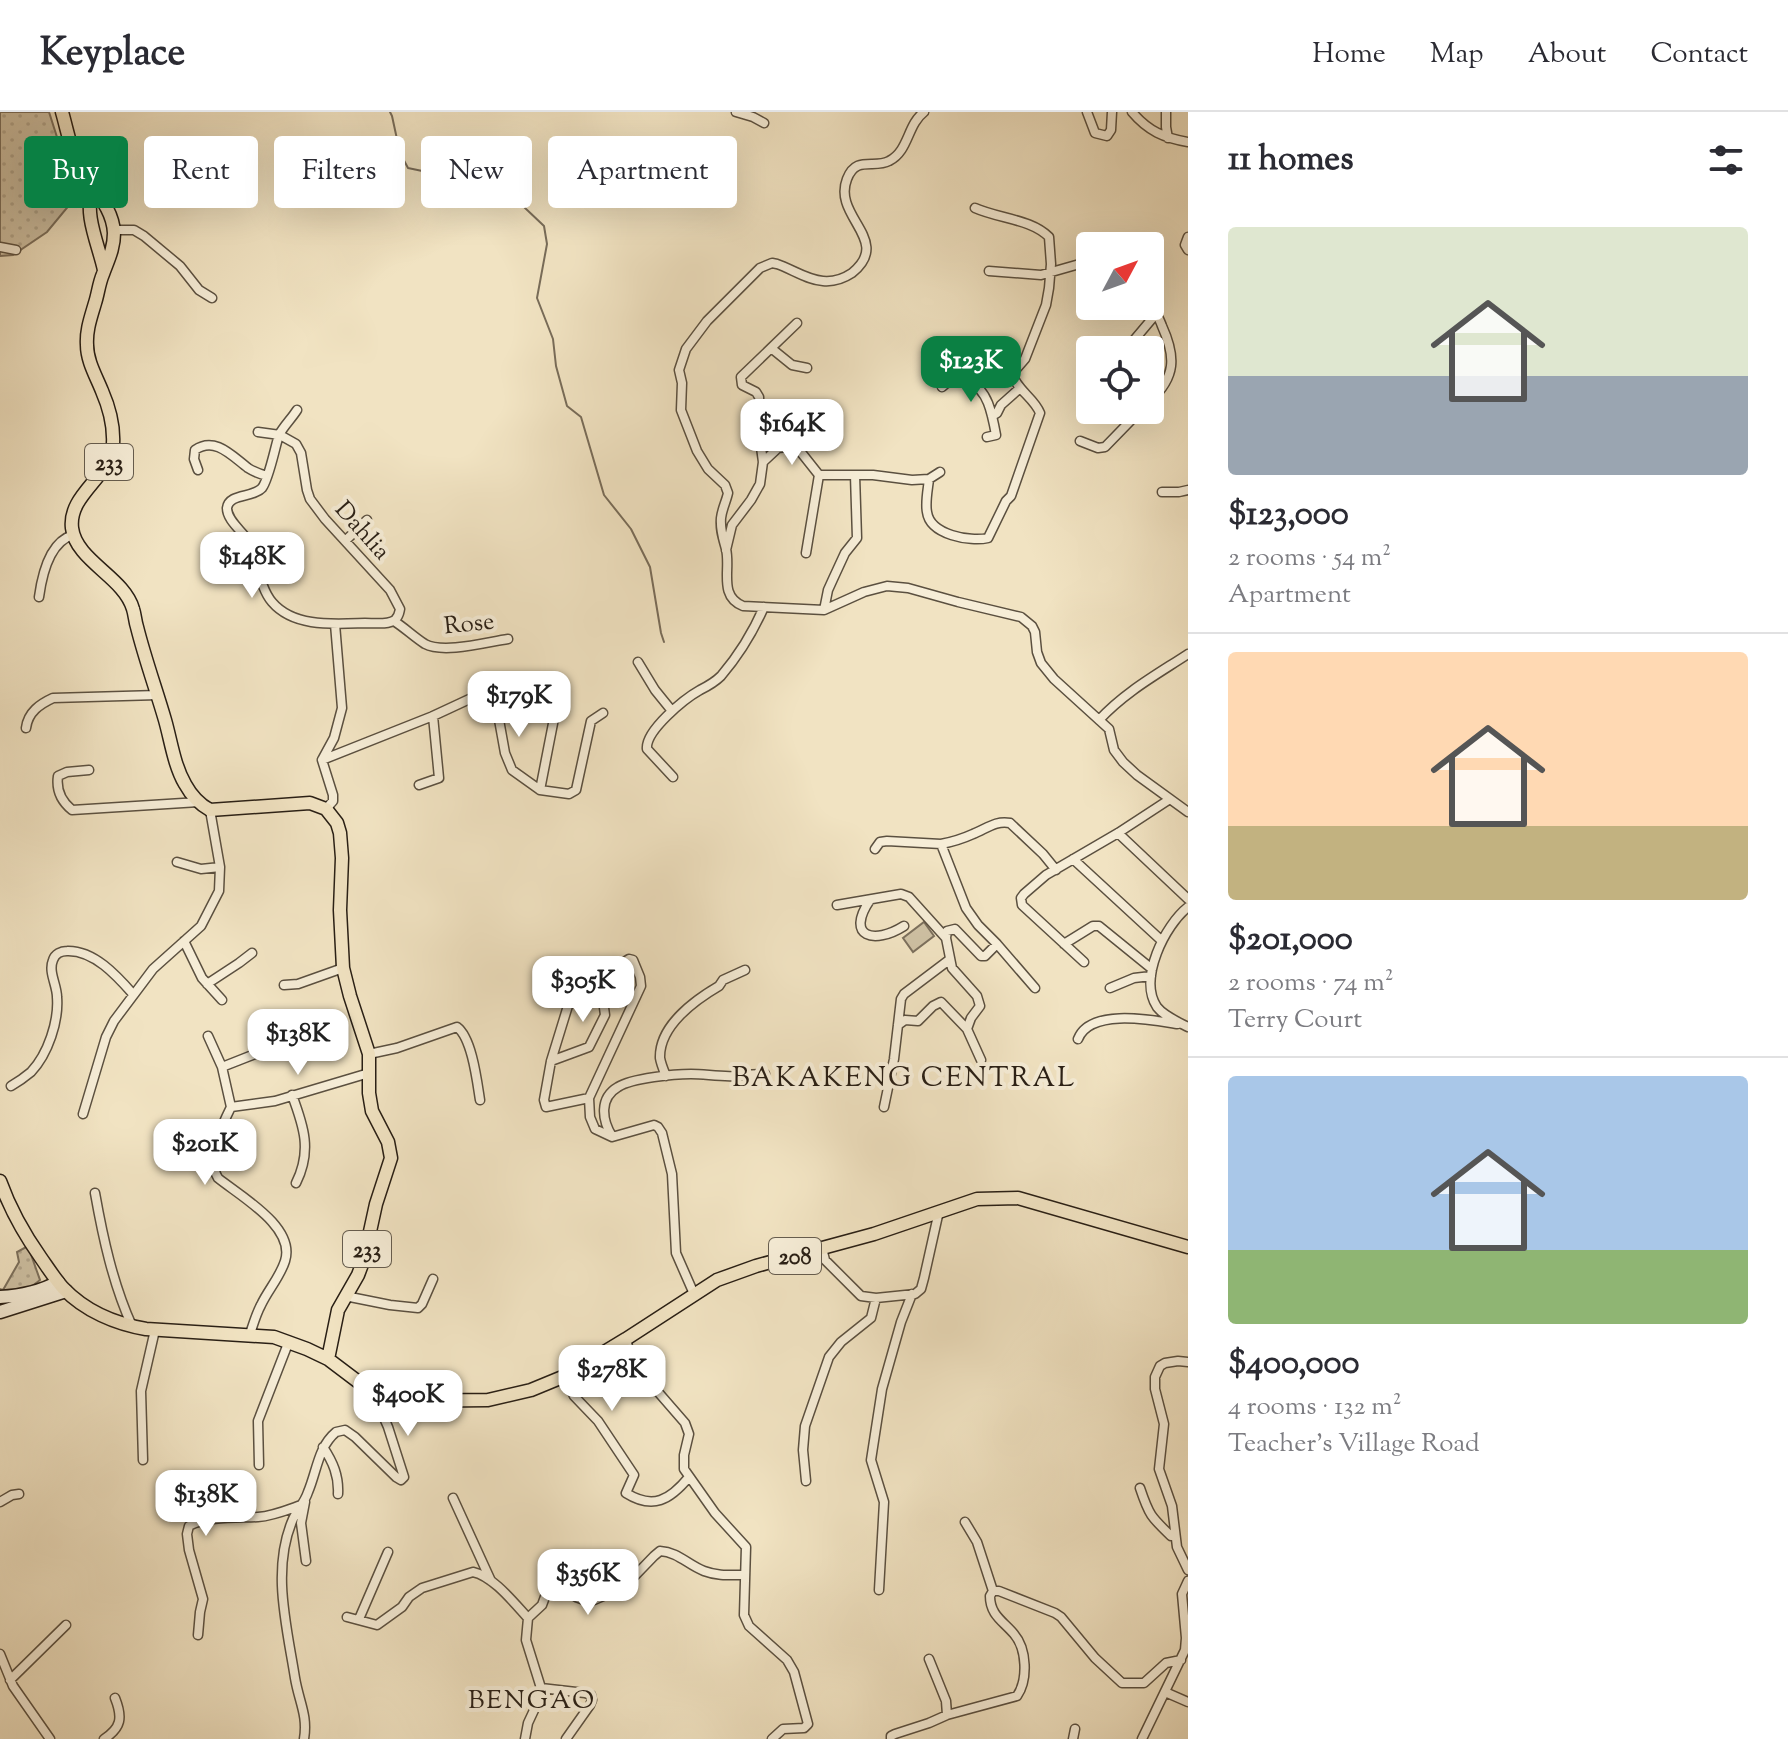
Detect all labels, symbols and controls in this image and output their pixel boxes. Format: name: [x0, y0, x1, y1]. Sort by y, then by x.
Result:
text: Keyplace: [40, 28, 185, 82]
text: Home: [1312, 35, 1386, 75]
text: Map: [1430, 35, 1484, 75]
text: About: [1528, 35, 1606, 75]
text: Contact: [1650, 35, 1748, 75]
chip: Buy: [24, 136, 128, 208]
chip: Rent: [144, 136, 258, 208]
chip: Filters: [274, 136, 405, 208]
chip: New: [421, 136, 532, 208]
chip: Apartment: [548, 136, 737, 208]
text: 11 homes: [1228, 136, 1354, 185]
icon: filters: [1704, 138, 1748, 182]
north arrow: [1076, 232, 1164, 320]
map controls: [1076, 232, 1164, 424]
icon: home: [1416, 279, 1560, 423]
pin: $123K: [915, 336, 1027, 404]
button: locate: [1076, 336, 1164, 424]
text: $123K: [939, 343, 1003, 380]
pin: $164K: [736, 399, 848, 467]
text: $164K: [758, 406, 826, 443]
road number: 233: [85, 444, 133, 480]
text: $123,000: [1228, 491, 1349, 540]
street label: Dahlia: [326, 494, 397, 568]
pin: $148K: [196, 532, 308, 600]
text: $148K: [218, 539, 286, 576]
text: 2 rooms · 54 m²: [1228, 540, 1391, 577]
text: Apartment: [1228, 577, 1351, 614]
street label: Rose: [442, 605, 496, 645]
pin: $179K: [463, 671, 575, 739]
text: $179K: [486, 678, 552, 715]
icon: home: [1416, 704, 1560, 848]
text: $201,000: [1228, 916, 1353, 965]
pin: $305K: [527, 956, 639, 1024]
text: $305K: [550, 963, 616, 1000]
text: 2 rooms · 74 m²: [1228, 965, 1393, 1002]
text: Terry Court: [1228, 1002, 1362, 1039]
pin: $138K: [242, 1009, 354, 1077]
text: $138K: [265, 1016, 331, 1053]
district label: BAKAKENG CENTRAL: [732, 1059, 1076, 1099]
pin: $201K: [149, 1119, 261, 1187]
text: $201K: [171, 1126, 239, 1163]
icon: home: [1416, 1128, 1560, 1272]
road number: 233: [343, 1231, 391, 1267]
road number: 208: [769, 1238, 821, 1274]
text: $400,000: [1228, 1340, 1359, 1389]
pin: $278K: [556, 1345, 668, 1413]
text: $278K: [577, 1352, 647, 1389]
pin: $400K: [352, 1370, 464, 1438]
text: $400K: [371, 1377, 445, 1414]
text: 4 rooms · 132 m²: [1228, 1389, 1402, 1426]
text: Teacher's Village Road: [1228, 1426, 1480, 1463]
pin: $138K: [150, 1470, 262, 1538]
text: $138K: [173, 1477, 239, 1514]
pin: $356K: [532, 1549, 644, 1617]
text: $356K: [555, 1556, 621, 1593]
district label: BENGAO: [468, 1683, 596, 1720]

